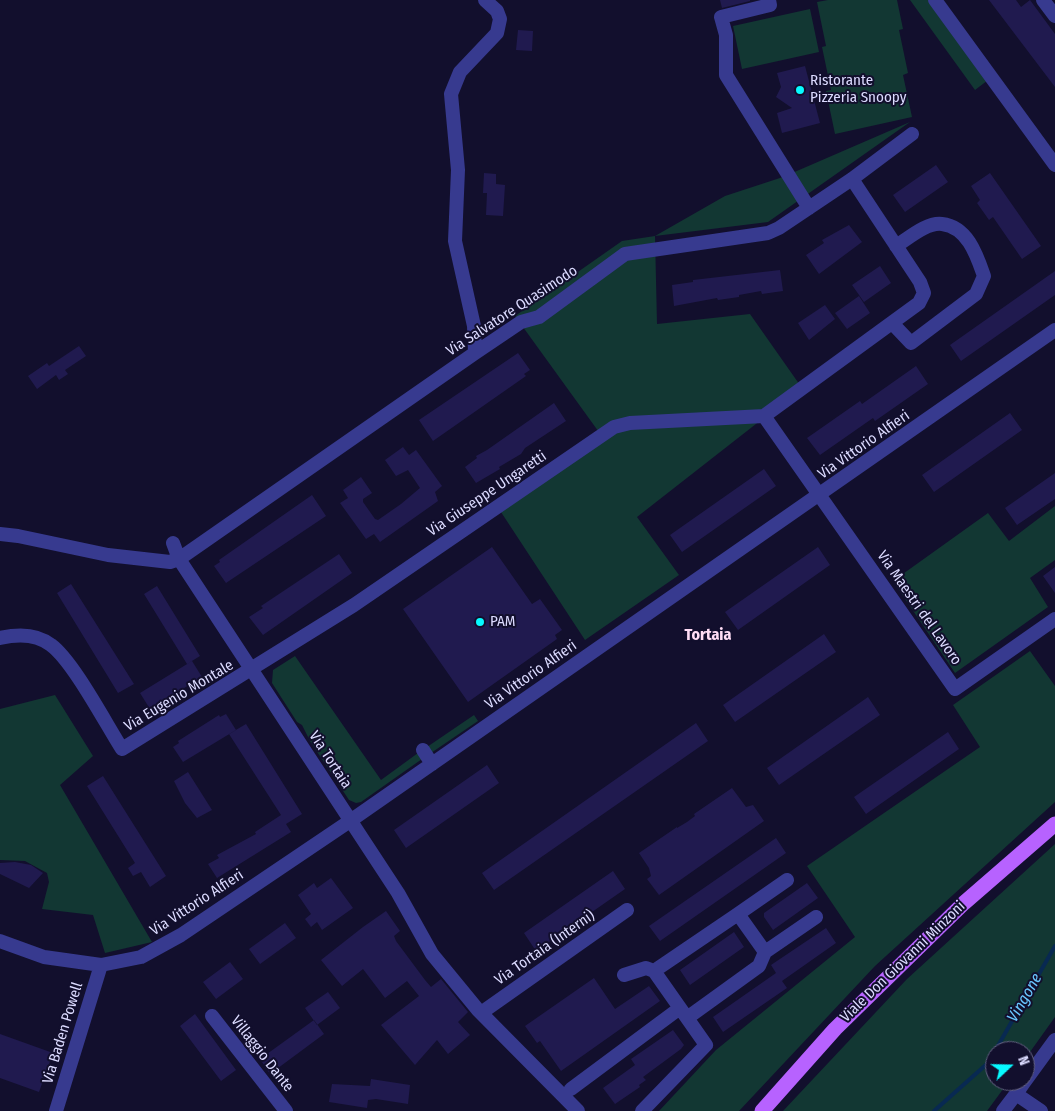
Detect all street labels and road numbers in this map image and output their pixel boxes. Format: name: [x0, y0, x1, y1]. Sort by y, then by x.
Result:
street label: Via Salvatore Quasimodo: [443, 262, 581, 360]
street label: Via Vittorio Alfieri: [815, 407, 913, 483]
street label: Via Giuseppe Ungaretti: [424, 447, 550, 541]
street label: Via Maestri del Lavoro: [873, 547, 965, 669]
street label: Via Vittorio Alfieri: [482, 637, 580, 713]
street label: Via Eugenio Montale: [121, 656, 237, 736]
street label: Via Tortaia: [305, 728, 355, 792]
street label: Via Vittorio Alfieri: [147, 866, 247, 940]
street label: Viale Don Giovanni Minzoni: [837, 898, 969, 1026]
street label: Via Tortaia (Interni): [491, 907, 599, 989]
street label: Via Baden Powell: [39, 980, 87, 1086]
street label: Villaggio Dante: [227, 1012, 297, 1096]

